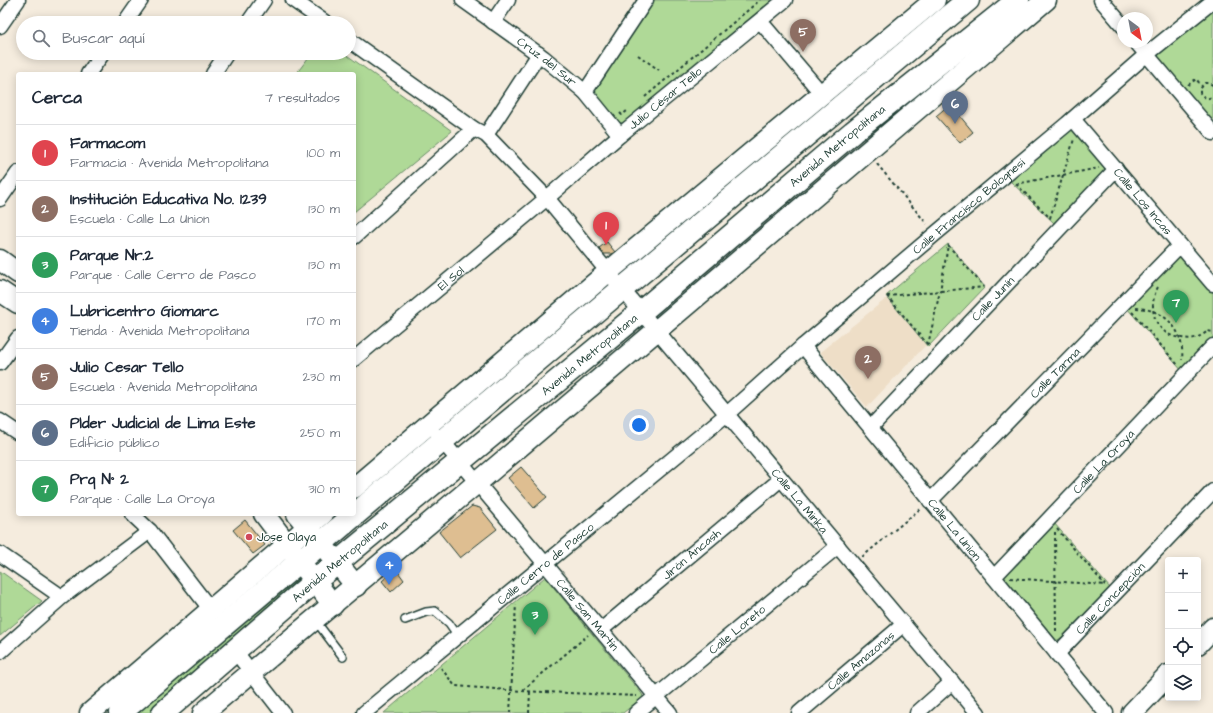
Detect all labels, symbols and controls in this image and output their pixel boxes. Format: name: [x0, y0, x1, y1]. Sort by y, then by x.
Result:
north arrow: [1117, 12, 1153, 48]
search box: [16, 16, 356, 60]
pin: 5: [790, 19, 816, 52]
icon: search: [30, 27, 52, 49]
text: Buscar aquí: [62, 28, 144, 49]
street label: Cruz del Sur: [513, 33, 580, 91]
street label: Julio César Tello: [625, 63, 706, 134]
text: Cerca: [32, 86, 82, 110]
text: 7 resultados: [265, 89, 340, 107]
pin: 6: [942, 91, 968, 124]
street label: Avenida Metropolitana: [786, 101, 889, 191]
text: Farmacom: [70, 133, 145, 154]
text: 1: [44, 144, 46, 162]
text: 100 m: [307, 144, 340, 162]
text: Farmacia · Avenida Metropolitana: [70, 154, 269, 172]
street label: Calle Francisco Bolognesi: [909, 154, 1029, 259]
street label: Calle Los Incas: [1109, 164, 1176, 239]
text: Institución Educativa No. 1239: [70, 189, 267, 210]
text: 2: [41, 200, 49, 218]
text: 130 m: [308, 200, 340, 218]
text: Escuela · Calle La Union: [70, 210, 210, 228]
pin: 1: [593, 212, 619, 245]
text: Parque Nr.2: [70, 245, 153, 266]
text: 3: [42, 256, 48, 274]
text: 130 m: [308, 256, 340, 274]
street label: El Sol: [434, 262, 468, 295]
text: Parque · Calle Cerro de Pasco: [70, 266, 256, 284]
street label: Calle Junín: [968, 273, 1019, 325]
pin: 7: [1163, 290, 1189, 323]
text: Lubricentro Giomarc: [70, 301, 219, 322]
street label: Avenida Metropolitana: [538, 310, 641, 400]
text: 4: [41, 312, 49, 330]
text: 170 m: [307, 312, 340, 330]
text: Tienda · Avenida Metropolitana: [70, 322, 249, 340]
street label: Calle Tarma: [1027, 344, 1084, 403]
pin: 2: [855, 346, 881, 379]
text: Julio Cesar Tello: [70, 357, 183, 378]
text: 5: [40, 368, 50, 386]
text: 230 m: [302, 368, 340, 386]
text: Escuela · Avenida Metropolitana: [70, 378, 257, 396]
text: Plder Judicial de Lima Este: [70, 413, 256, 434]
your location: [629, 415, 649, 435]
text: 6: [41, 424, 49, 442]
text: 250 m: [300, 424, 340, 442]
street label: Calle La Oroya: [1069, 426, 1138, 498]
text: Edificio público: [70, 434, 159, 452]
street label: Calle La Minka: [767, 465, 832, 537]
text: Prq N° 2: [70, 469, 129, 490]
text: 7: [41, 480, 49, 498]
text: 310 m: [308, 480, 340, 498]
text: Parque · Calle La Oroya: [70, 490, 215, 508]
street label: Calle La Union: [923, 495, 985, 565]
street label: Avenida Metropolitana: [288, 516, 392, 606]
street label: Calle Cerro de Pasco: [494, 519, 598, 609]
street label: Jirón Áncash: [659, 525, 725, 584]
place label: Jose Olaya: [257, 529, 316, 547]
marker: Jose Olaya: [244, 532, 254, 542]
pin: 4: [376, 552, 402, 585]
map controls: [1165, 557, 1201, 701]
button: +: [1165, 557, 1201, 593]
street label: Calle Concepción: [1072, 559, 1149, 639]
street label: Calle San Martín: [552, 575, 623, 655]
button: −: [1165, 593, 1201, 629]
street label: Calle Loreto: [705, 601, 770, 659]
pin: 3: [522, 602, 548, 635]
street label: Calle Amazonas: [824, 627, 899, 695]
button: locate: [1165, 629, 1201, 665]
button: layers: [1165, 665, 1201, 701]

